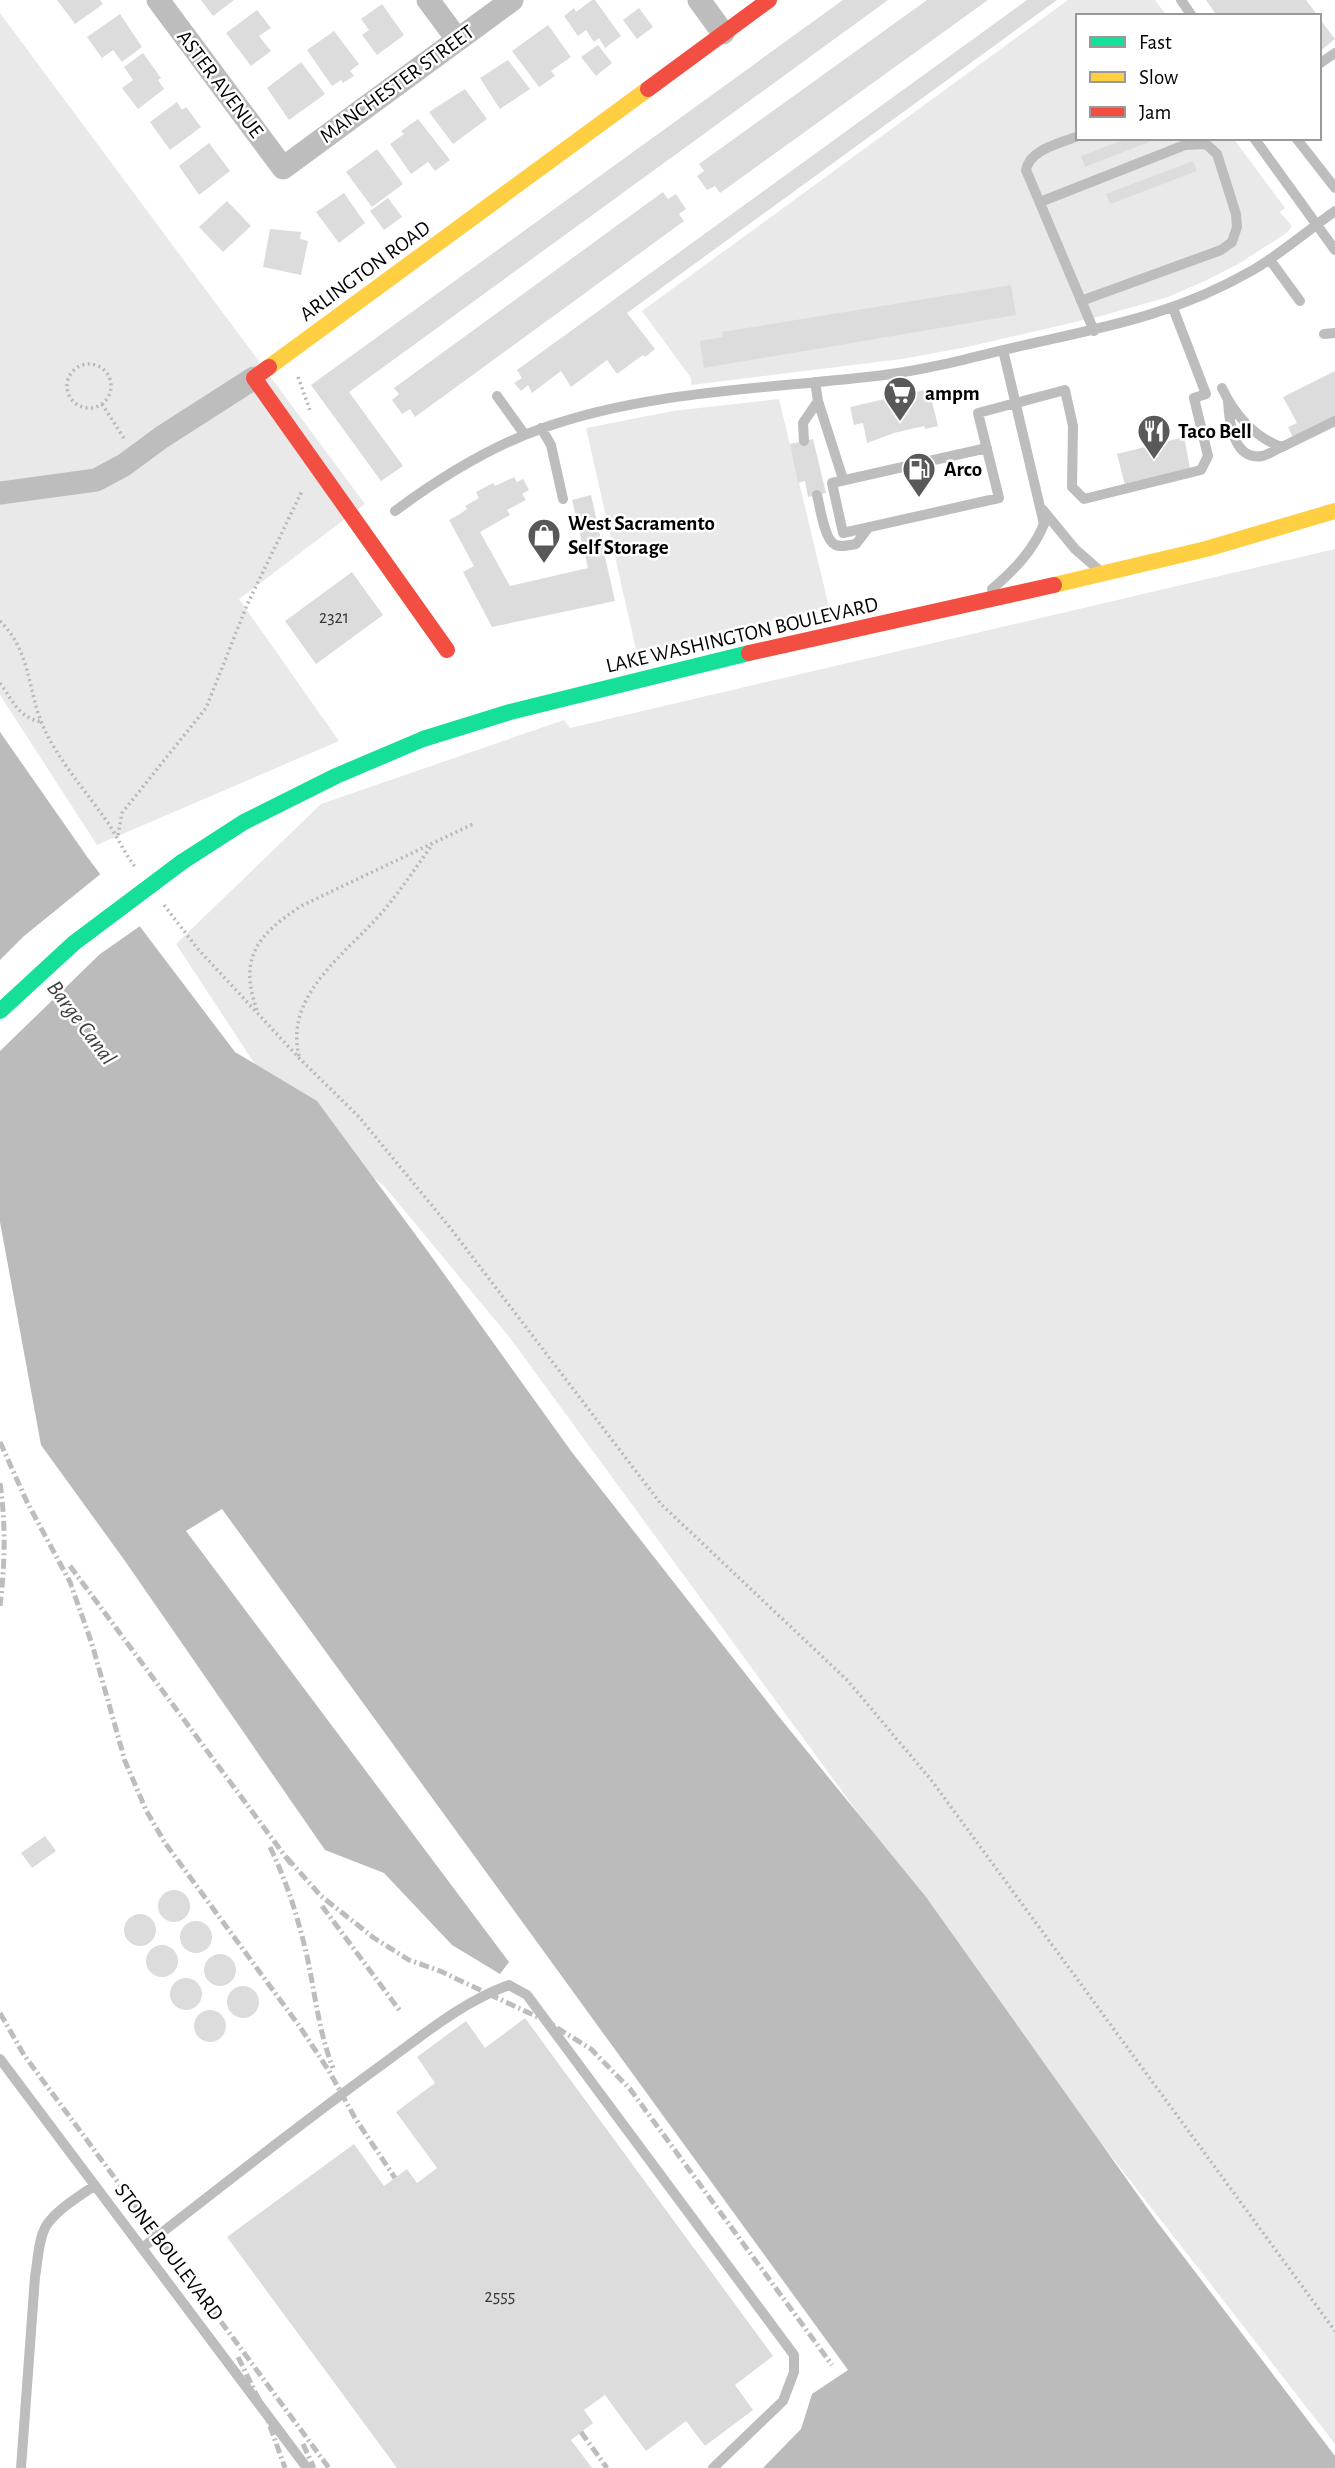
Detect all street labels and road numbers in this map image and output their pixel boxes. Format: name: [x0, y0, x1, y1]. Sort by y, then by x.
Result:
street label: MANCHESTER STREET: [316, 21, 478, 147]
street label: ASTER AVENUE: [173, 26, 267, 142]
street label: ARLINGTON ROAD: [296, 217, 434, 325]
street label: LAKE WASHINGTON BOULEVARD: [604, 593, 880, 677]
street label: STONE BOULEVARD: [111, 2180, 227, 2324]

